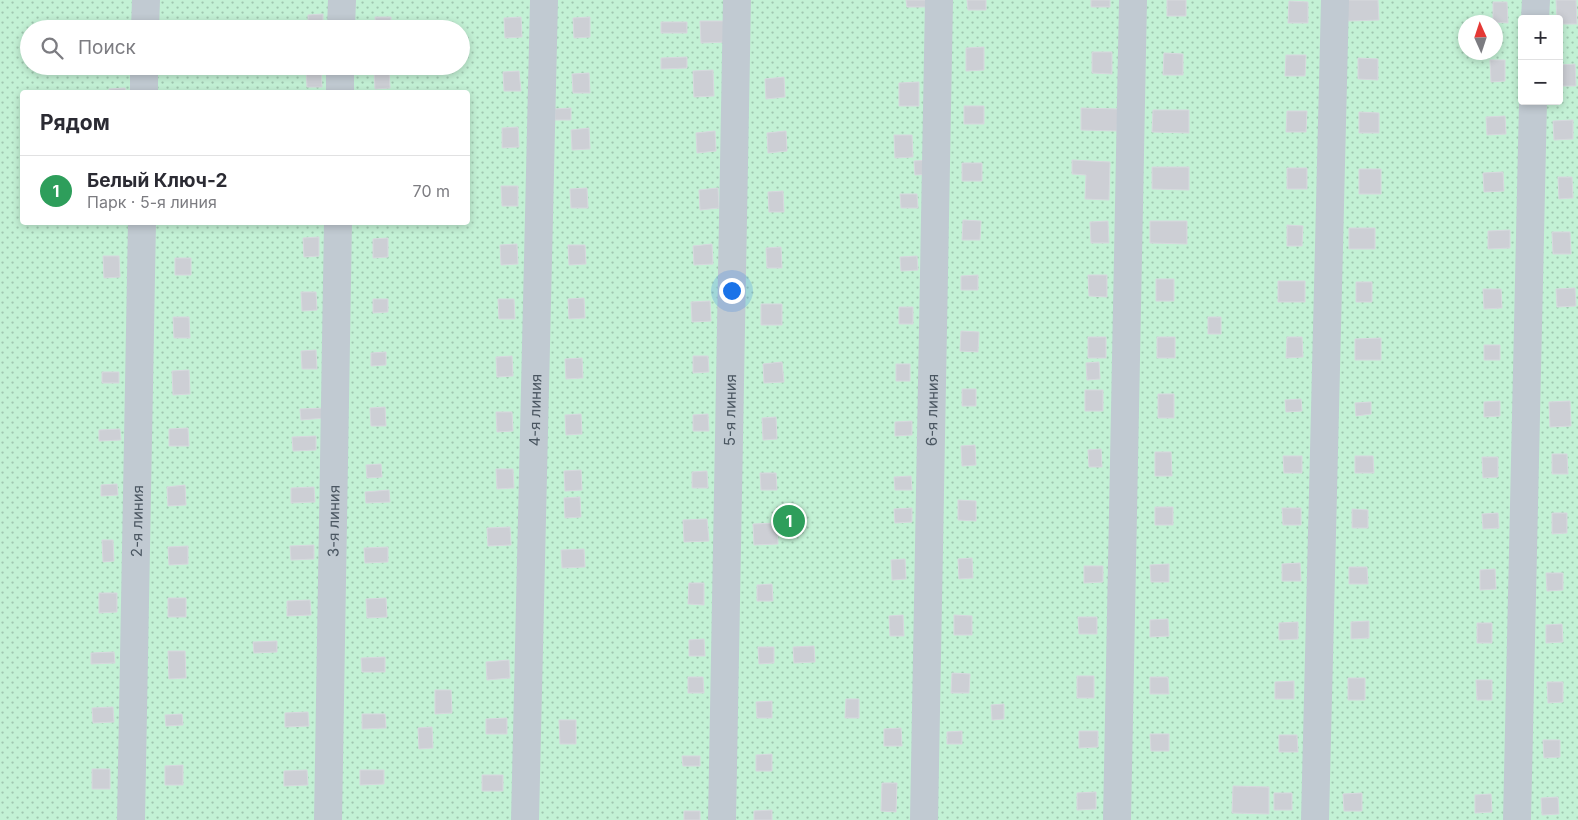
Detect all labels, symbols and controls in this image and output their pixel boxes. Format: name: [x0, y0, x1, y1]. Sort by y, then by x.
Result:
north arrow: [1458, 15, 1503, 60]
map controls: [1518, 15, 1563, 105]
button: +: [1518, 15, 1563, 60]
search box: [20, 20, 470, 75]
icon: search: [38, 34, 66, 62]
text: Поиск: [78, 36, 136, 59]
button: −: [1518, 60, 1563, 105]
text: Рядом: [40, 110, 110, 135]
text: Белый Ключ-2: [87, 169, 227, 192]
text: 1: [53, 181, 59, 201]
text: 70 m: [413, 181, 450, 201]
text: Парк · 5-я линия: [87, 192, 217, 212]
your location: [719, 278, 745, 304]
street label: 4-я линия: [524, 374, 545, 447]
street label: 5-я линия: [719, 374, 740, 446]
street label: 6-я линия: [921, 374, 942, 446]
street label: 2-я линия: [126, 485, 147, 557]
street label: 3-я линия: [323, 485, 343, 557]
pin: 1: [773, 502, 805, 540]

